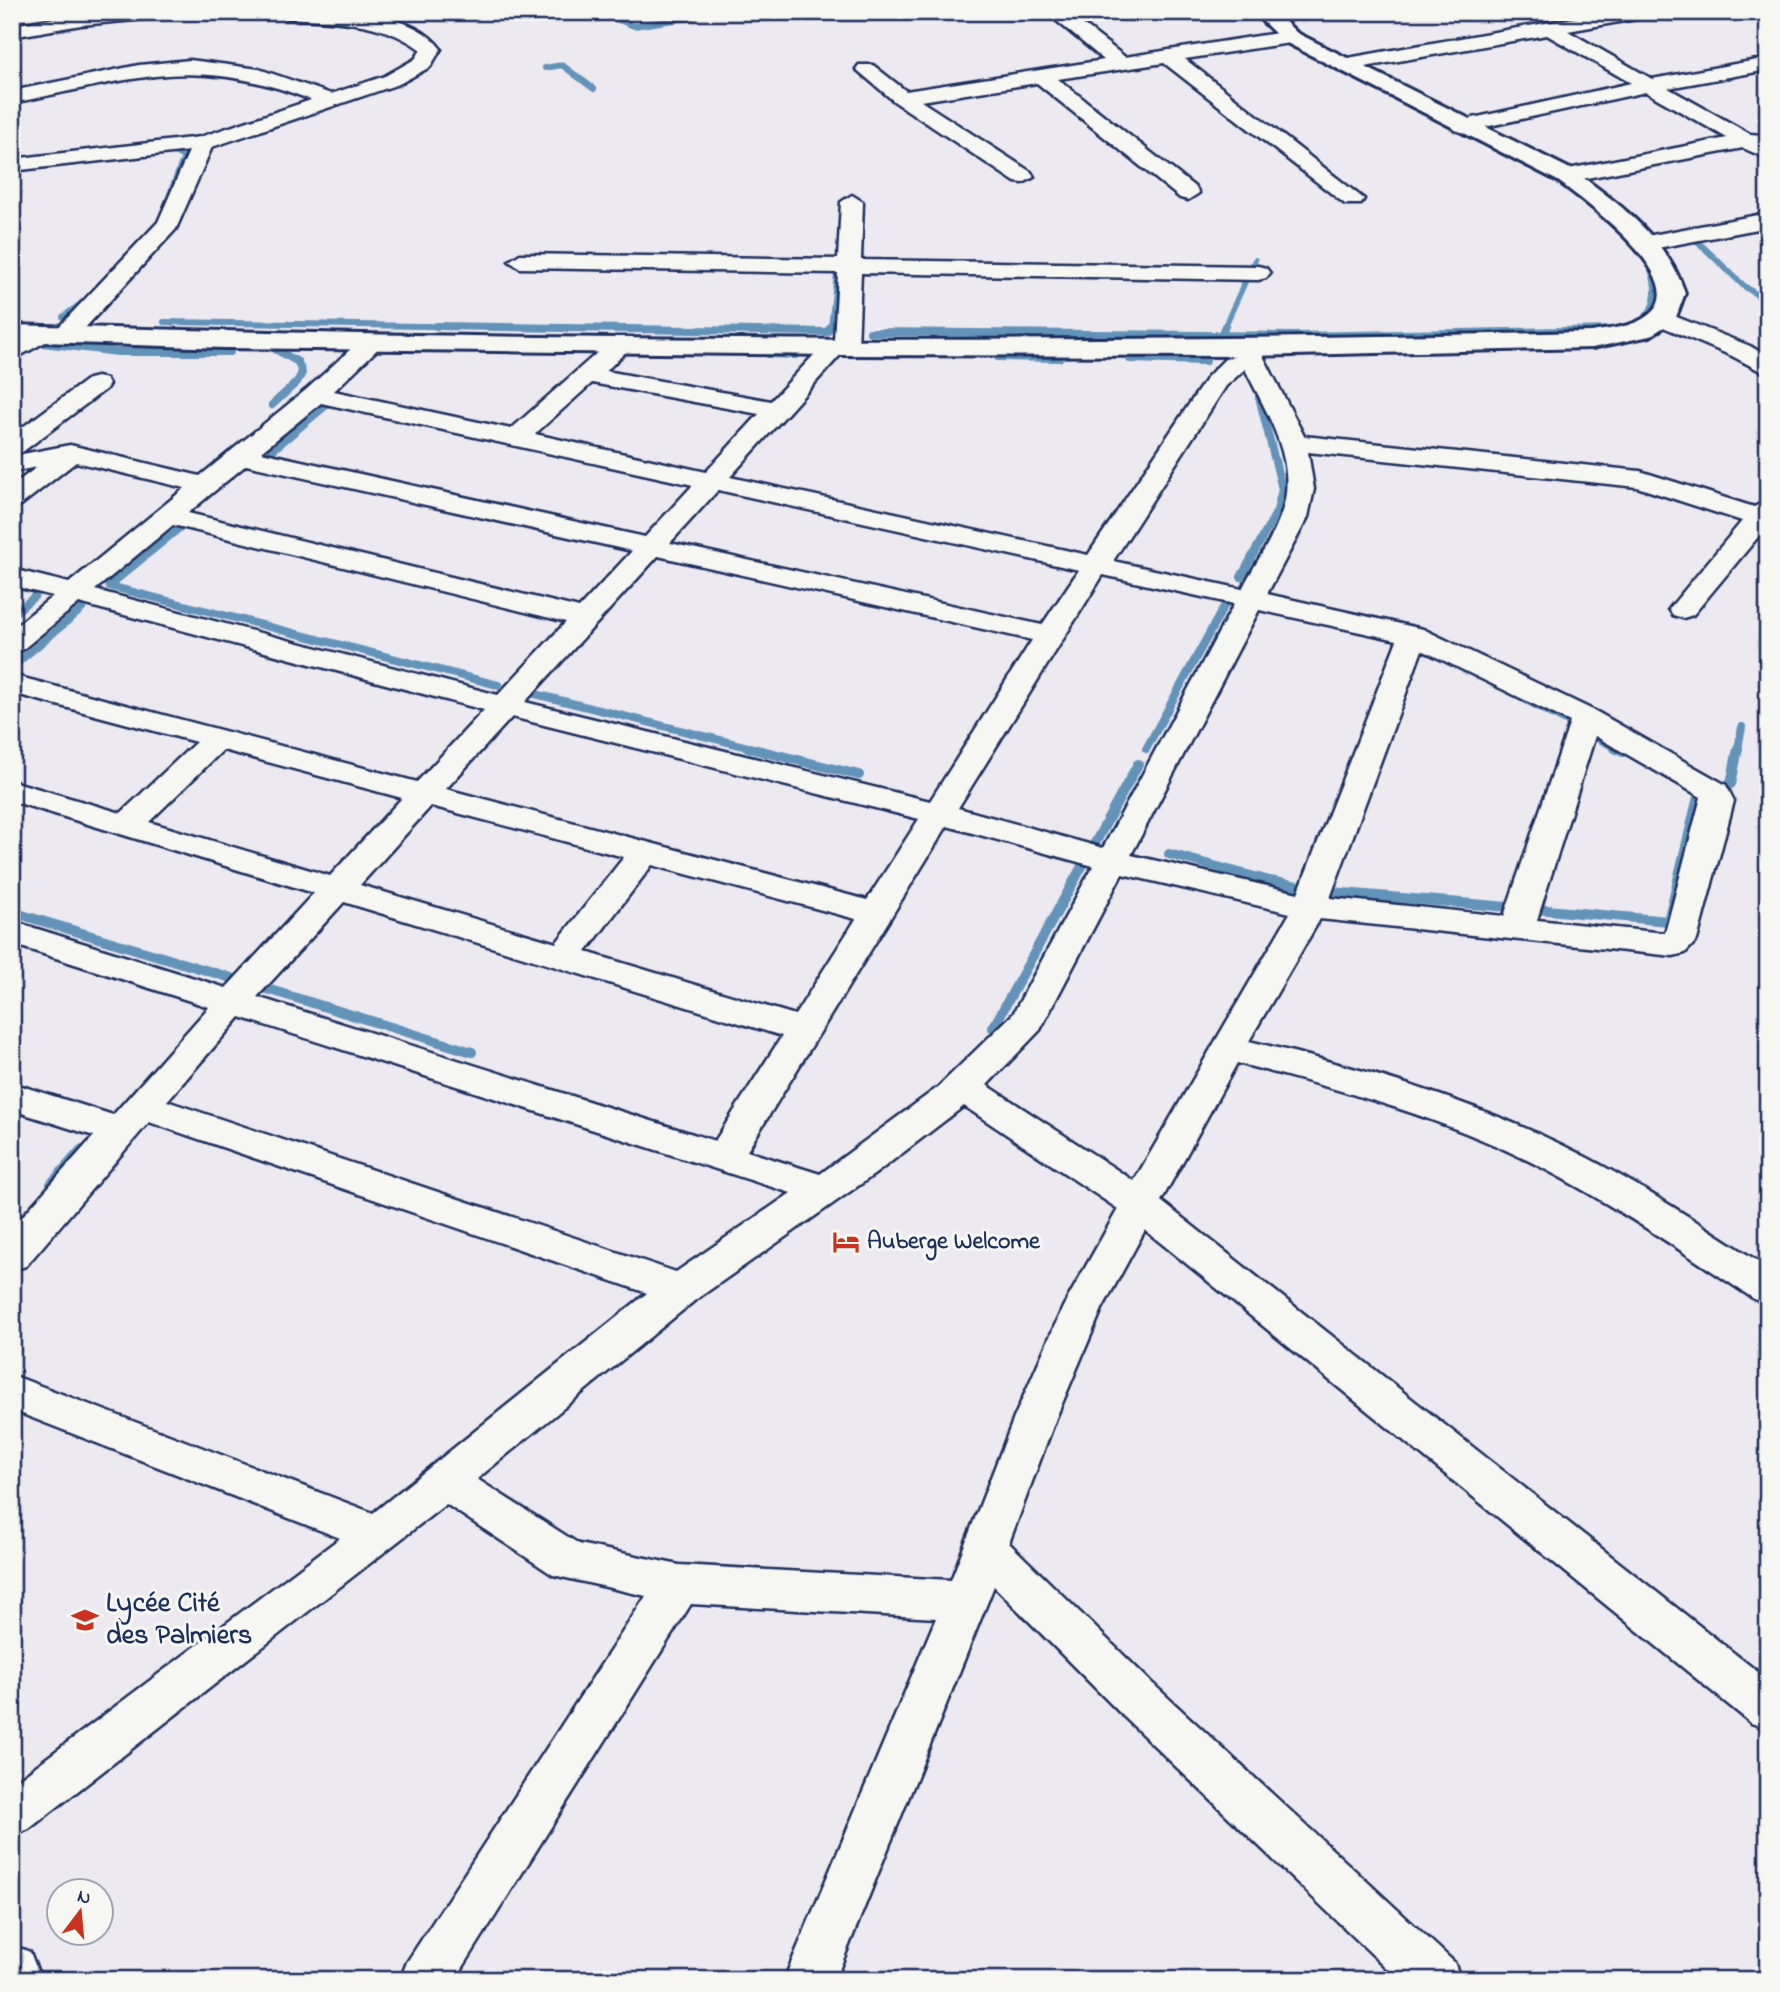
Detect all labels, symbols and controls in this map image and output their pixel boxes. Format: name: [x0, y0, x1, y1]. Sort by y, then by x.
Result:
place label: Auberge Welcome: [867, 1225, 1041, 1261]
hotel icon: Auberge Welcome: [831, 1227, 861, 1257]
place label: Lycée Cité des Palmiers: [106, 1584, 252, 1657]
school or university icon: Lycée Cité des Palmiers: [70, 1605, 100, 1635]
north arrow: [46, 1876, 116, 1946]
text: N: [74, 1883, 94, 1913]

